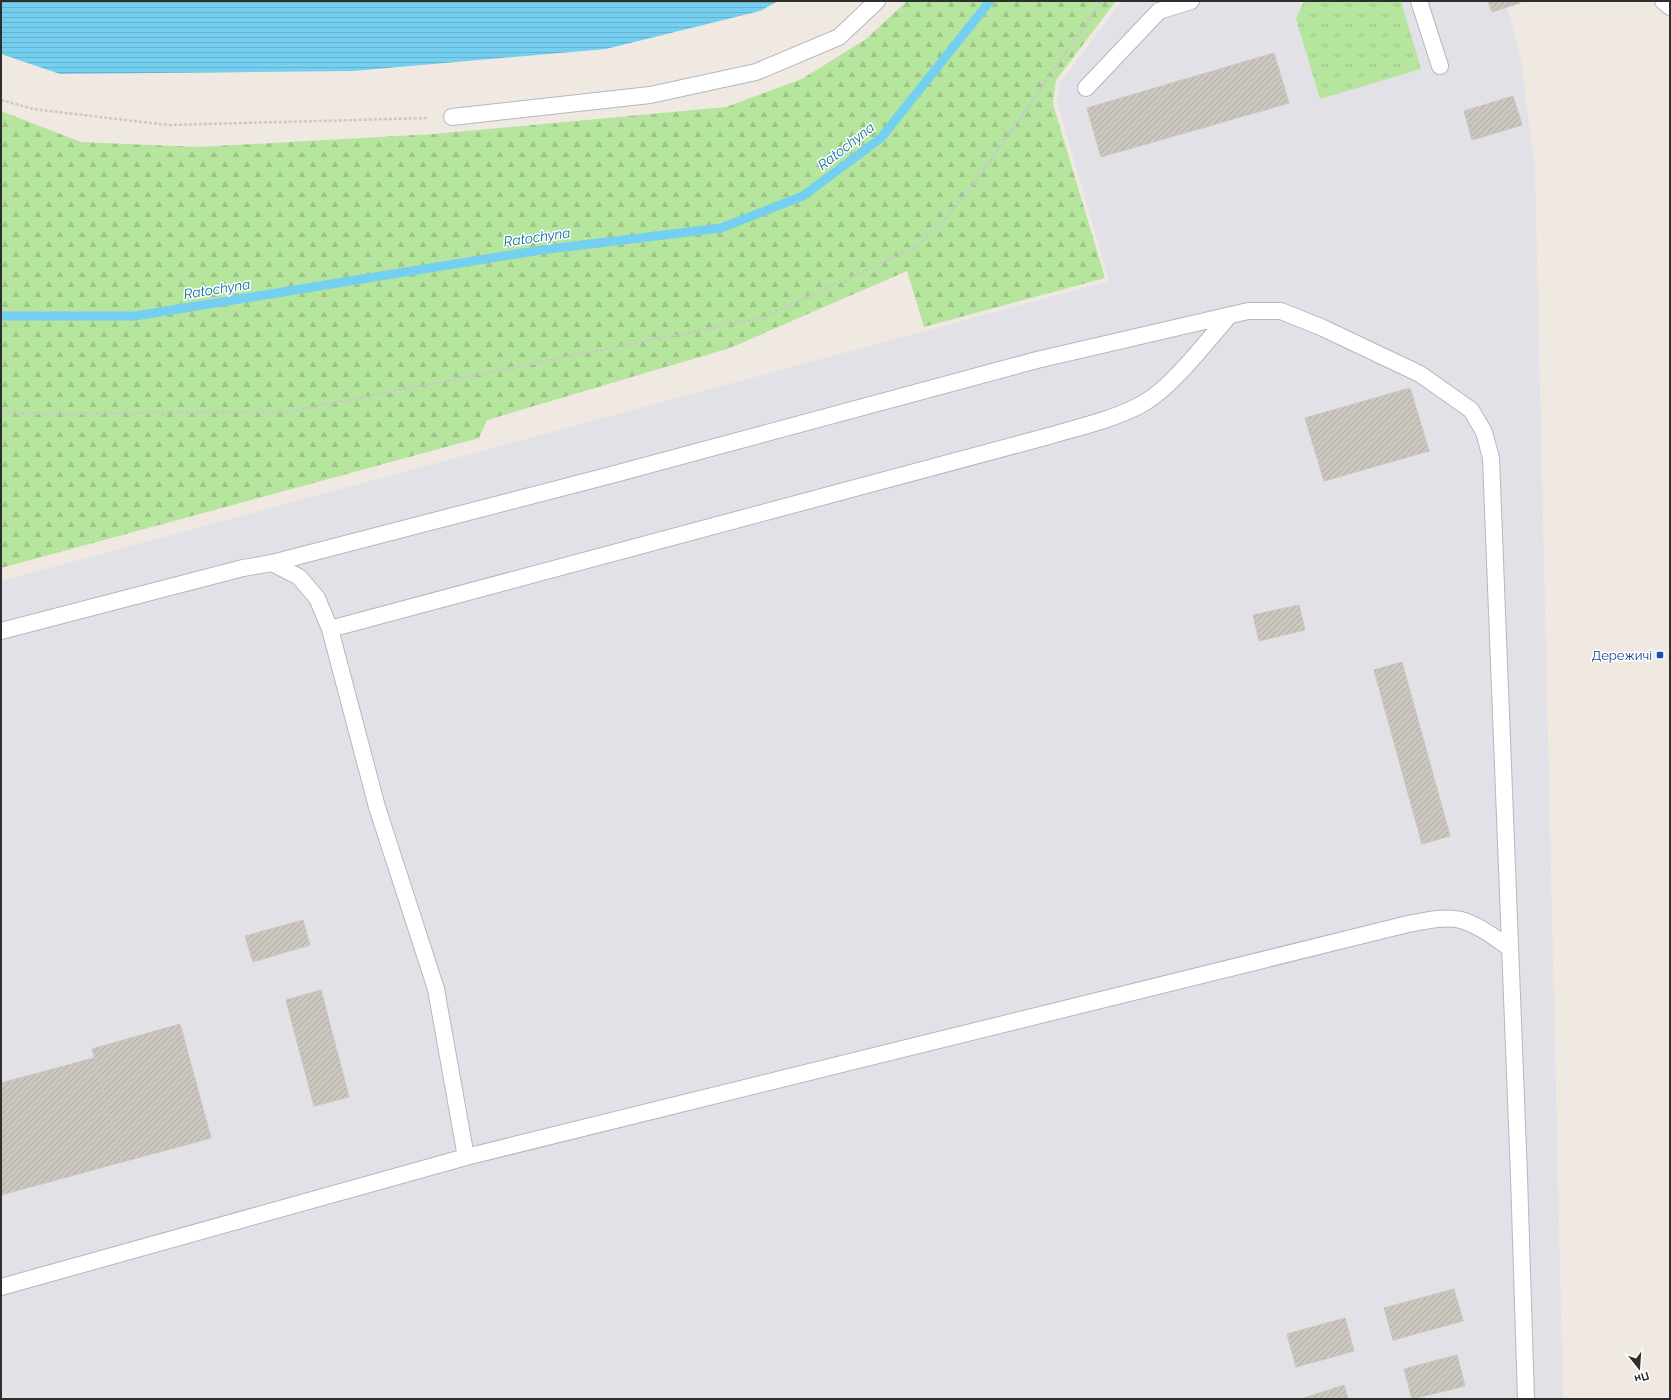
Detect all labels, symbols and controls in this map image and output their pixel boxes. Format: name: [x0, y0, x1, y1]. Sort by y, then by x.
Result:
water label: Ratochyna: [815, 119, 877, 173]
water label: Ratochyna: [503, 224, 571, 250]
water label: Ratochyna: [182, 276, 252, 302]
place label: Дережичі: [1591, 648, 1652, 663]
marker: Дережичі: [1655, 650, 1665, 660]
north arrow: [1619, 1348, 1659, 1388]
text: Пн: [1633, 1369, 1651, 1385]

